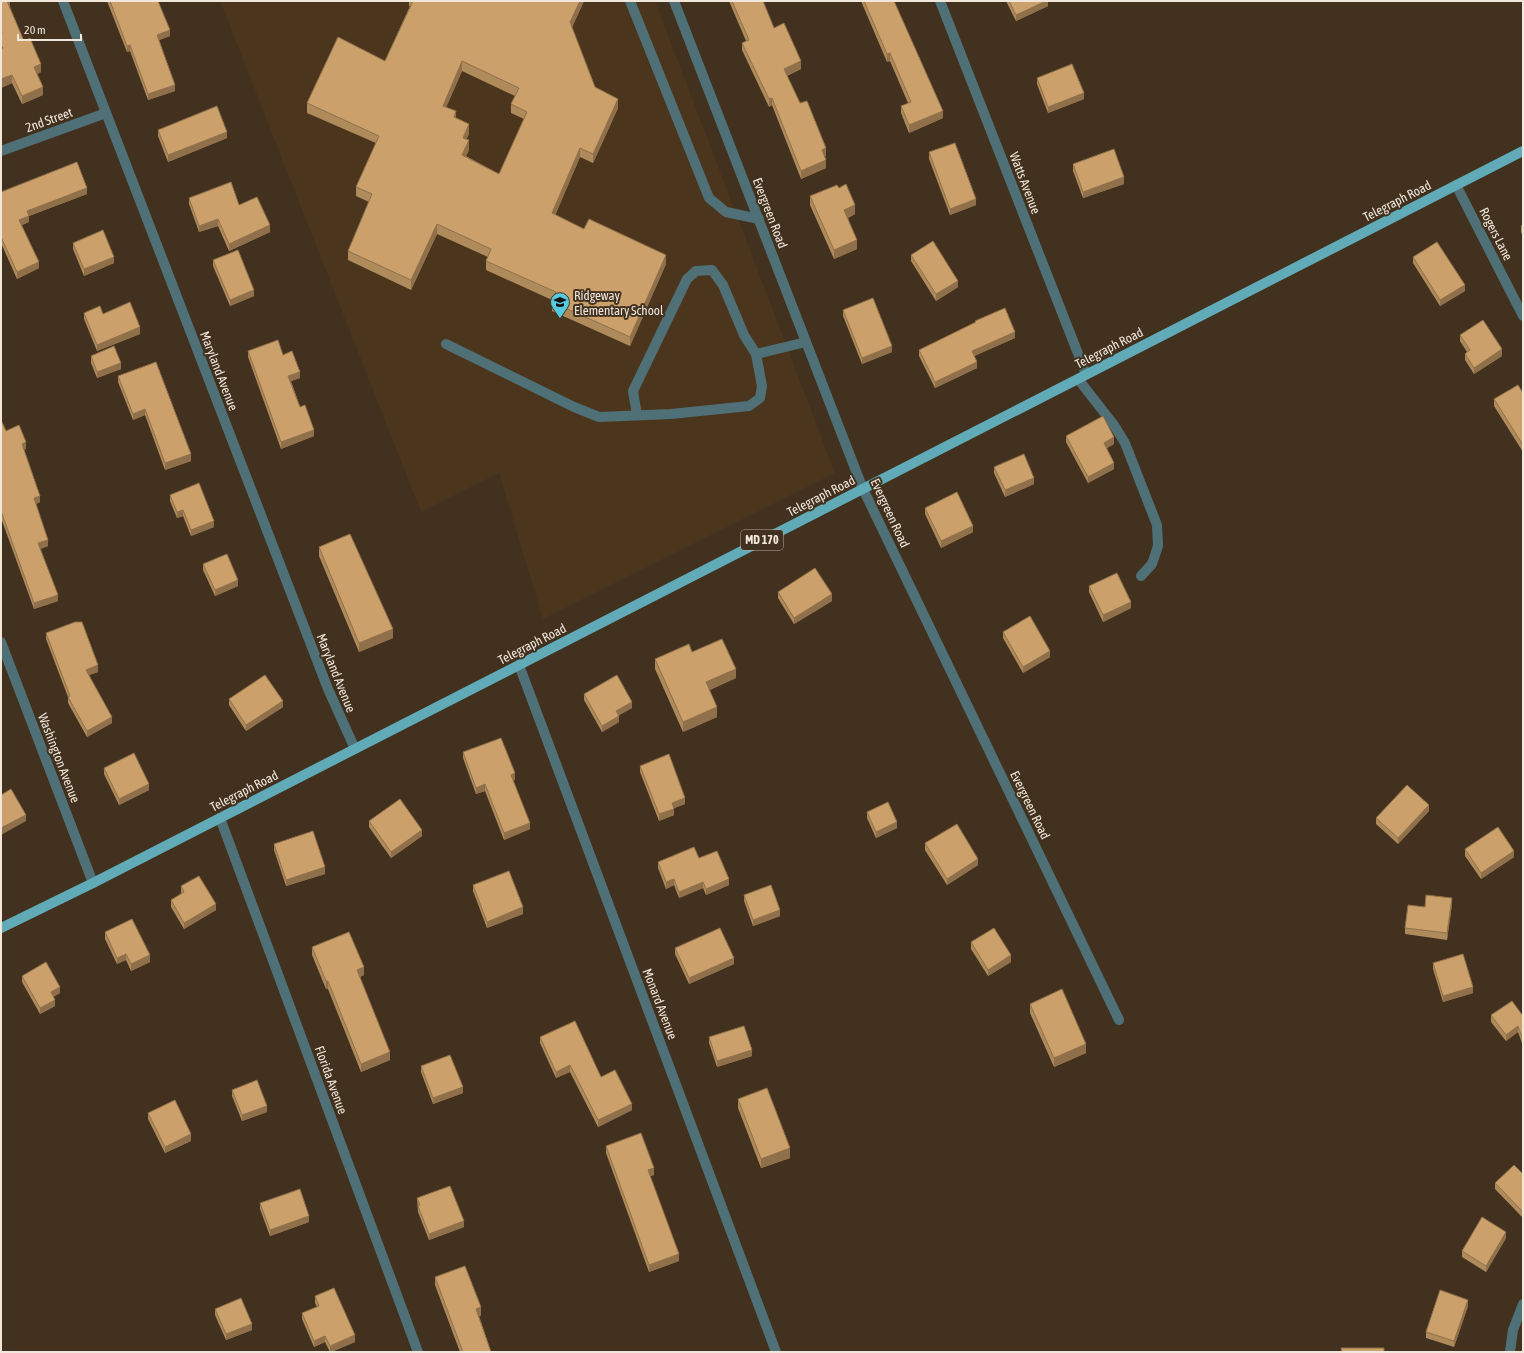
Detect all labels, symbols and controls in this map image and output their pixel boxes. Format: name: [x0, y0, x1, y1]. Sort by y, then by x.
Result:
scale bar: [18, 16, 81, 42]
text: 20 m: [24, 23, 46, 37]
street label: 2nd Street: [23, 105, 75, 135]
street label: Watts Avenue: [1006, 150, 1044, 216]
street label: Evergreen Road: [750, 176, 790, 250]
street label: Telegraph Road: [1360, 177, 1434, 225]
street label: Rogers Lane: [1476, 205, 1516, 263]
place label: Ridgeway Elementary School: [574, 288, 664, 318]
school or university icon: Ridgeway Elementary School: [549, 291, 571, 319]
street label: Telegraph Road: [1072, 324, 1146, 372]
street label: Maryland Avenue: [197, 329, 241, 413]
street label: Telegraph Road: [784, 472, 858, 520]
street label: Evergreen Road: [868, 476, 912, 550]
road number: MD 170: [741, 530, 783, 550]
street label: Telegraph Road: [495, 620, 569, 668]
street label: Maryland Avenue: [313, 631, 359, 715]
street label: Washington Avenue: [35, 711, 83, 805]
street label: Telegraph Road: [207, 767, 281, 815]
street label: Evergreen Road: [1007, 768, 1053, 842]
street label: Monard Avenue: [640, 966, 680, 1042]
street label: Florida Avenue: [312, 1044, 350, 1116]

